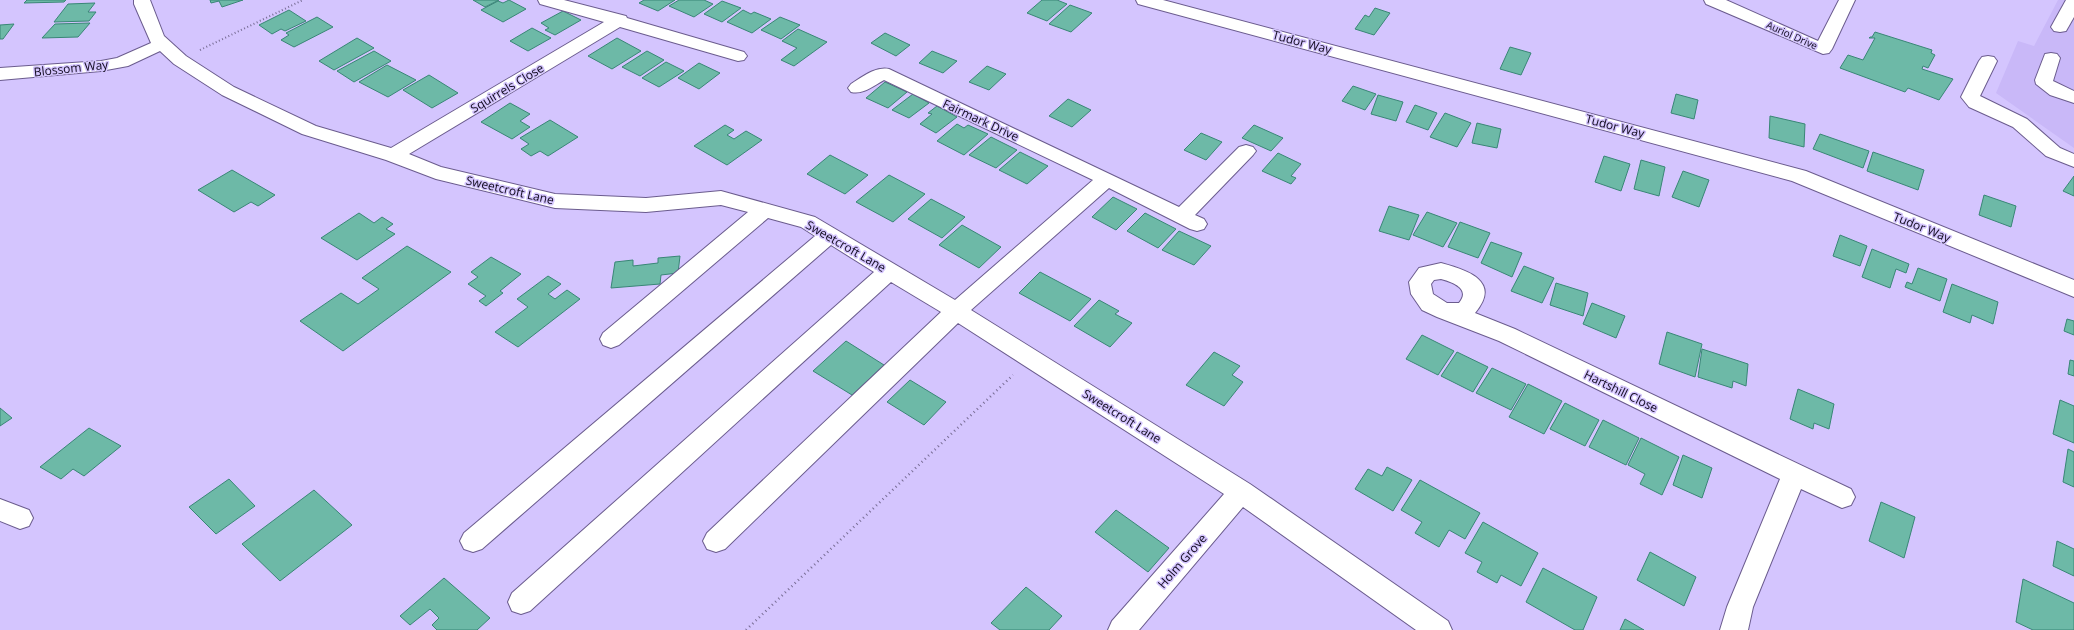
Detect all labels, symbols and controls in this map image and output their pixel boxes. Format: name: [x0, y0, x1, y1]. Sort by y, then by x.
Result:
street label: Auriol Drive: [1764, 17, 1820, 53]
street label: Tudor Way: [1271, 26, 1334, 58]
street label: Blossom Way: [33, 56, 110, 80]
street label: Squirrels Close: [467, 59, 547, 117]
street label: Fairmark Drive: [940, 95, 1022, 145]
street label: Tudor Way: [1584, 110, 1647, 142]
street label: Sweetcroft Lane: [464, 172, 556, 208]
street label: Tudor Way: [1891, 208, 1954, 247]
street label: Sweetcroft Lane: [803, 216, 889, 276]
street label: Hartshill Close: [1581, 366, 1661, 416]
street label: Sweetcroft Lane: [1079, 385, 1165, 447]
street label: Holm Grove: [1154, 530, 1211, 592]

